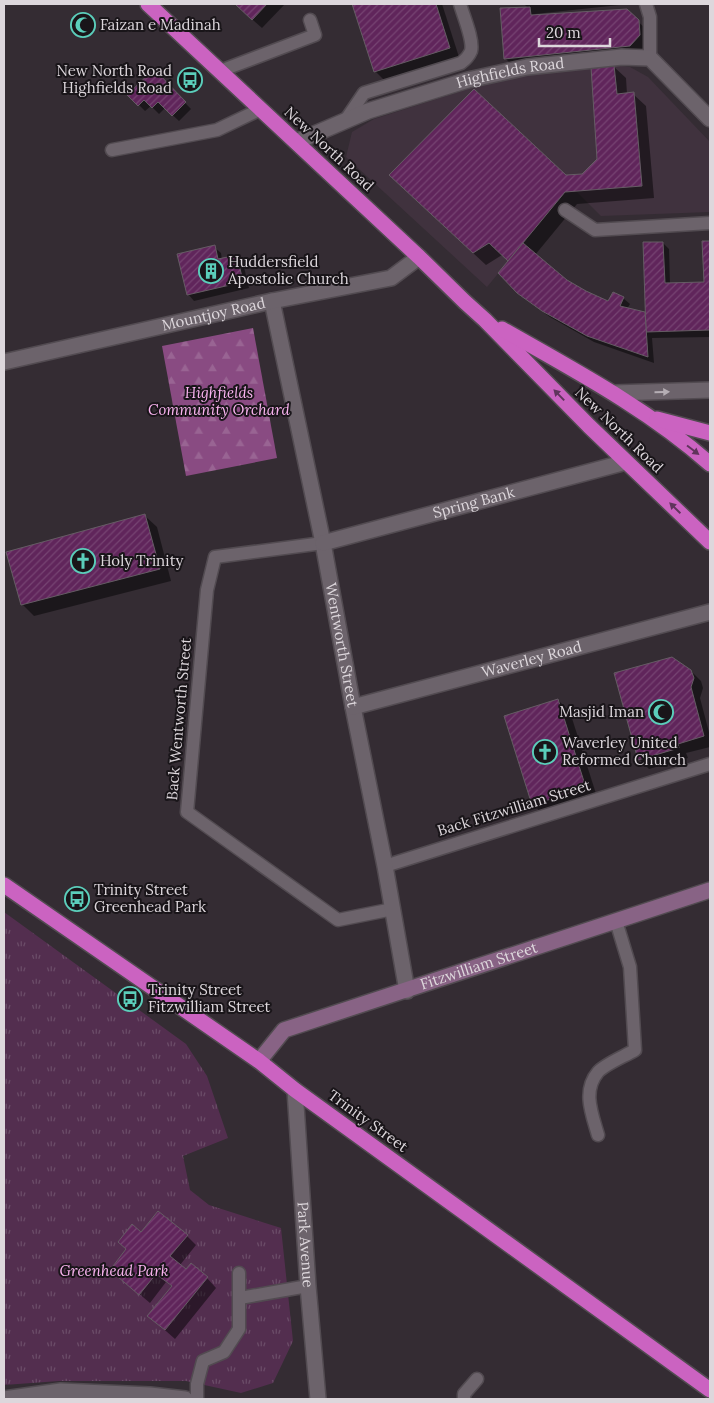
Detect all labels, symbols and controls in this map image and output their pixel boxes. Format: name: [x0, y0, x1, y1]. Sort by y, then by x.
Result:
mosque icon: Faizan e Madinah: [70, 12, 96, 38]
place label: Faizan e Madinah: [100, 15, 221, 34]
scale bar: [539, 15, 610, 47]
text: 20 m: [546, 23, 581, 42]
street label: Highfields Road: [454, 53, 565, 92]
place label: New North Road Highfields Road: [56, 61, 172, 97]
bus stop icon: New North Road Highfields Road: [177, 67, 203, 93]
street label: New North Road: [281, 102, 378, 195]
place label: Huddersfield Apostolic Church: [227, 252, 349, 288]
building icon: Huddersfield Apostolic Church: [198, 258, 224, 284]
street label: Mountjoy Road: [160, 293, 267, 335]
park label: Highfields Community Orchard: [148, 383, 291, 419]
street label: New North Road: [571, 383, 668, 477]
one-way arrow: [655, 387, 671, 395]
one-way arrow: [553, 389, 565, 401]
one-way arrow: [686, 445, 699, 456]
street label: Spring Bank: [431, 482, 516, 522]
one-way arrow: [669, 502, 681, 514]
church icon: Holy Trinity: [70, 548, 96, 574]
place label: Holy Trinity: [100, 551, 183, 570]
street label: Wentworth Street: [321, 581, 363, 709]
street label: Back Wentworth Street: [162, 637, 195, 801]
street label: Waverley Road: [479, 637, 584, 681]
mosque icon: Masjid Iman: [648, 699, 674, 725]
place label: Masjid Iman: [559, 702, 644, 721]
place label: Waverley United Reformed Church: [562, 733, 686, 769]
church icon: Waverley United Reformed Church: [532, 739, 558, 765]
street label: Back Fitzwilliam Street: [435, 775, 593, 840]
place label: Trinity Street Greenhead Park: [94, 880, 206, 916]
bus stop icon: Trinity Street Greenhead Park: [64, 886, 90, 912]
street label: Fitzwilliam Street: [418, 937, 540, 994]
place label: Trinity Street Fitzwilliam Street: [148, 980, 270, 1016]
bus stop icon: Trinity Street Fitzwilliam Street: [117, 986, 143, 1012]
street label: Trinity Street: [325, 1085, 412, 1156]
street label: Park Avenue: [293, 1201, 318, 1288]
park label: Greenhead Park: [59, 1261, 169, 1280]

